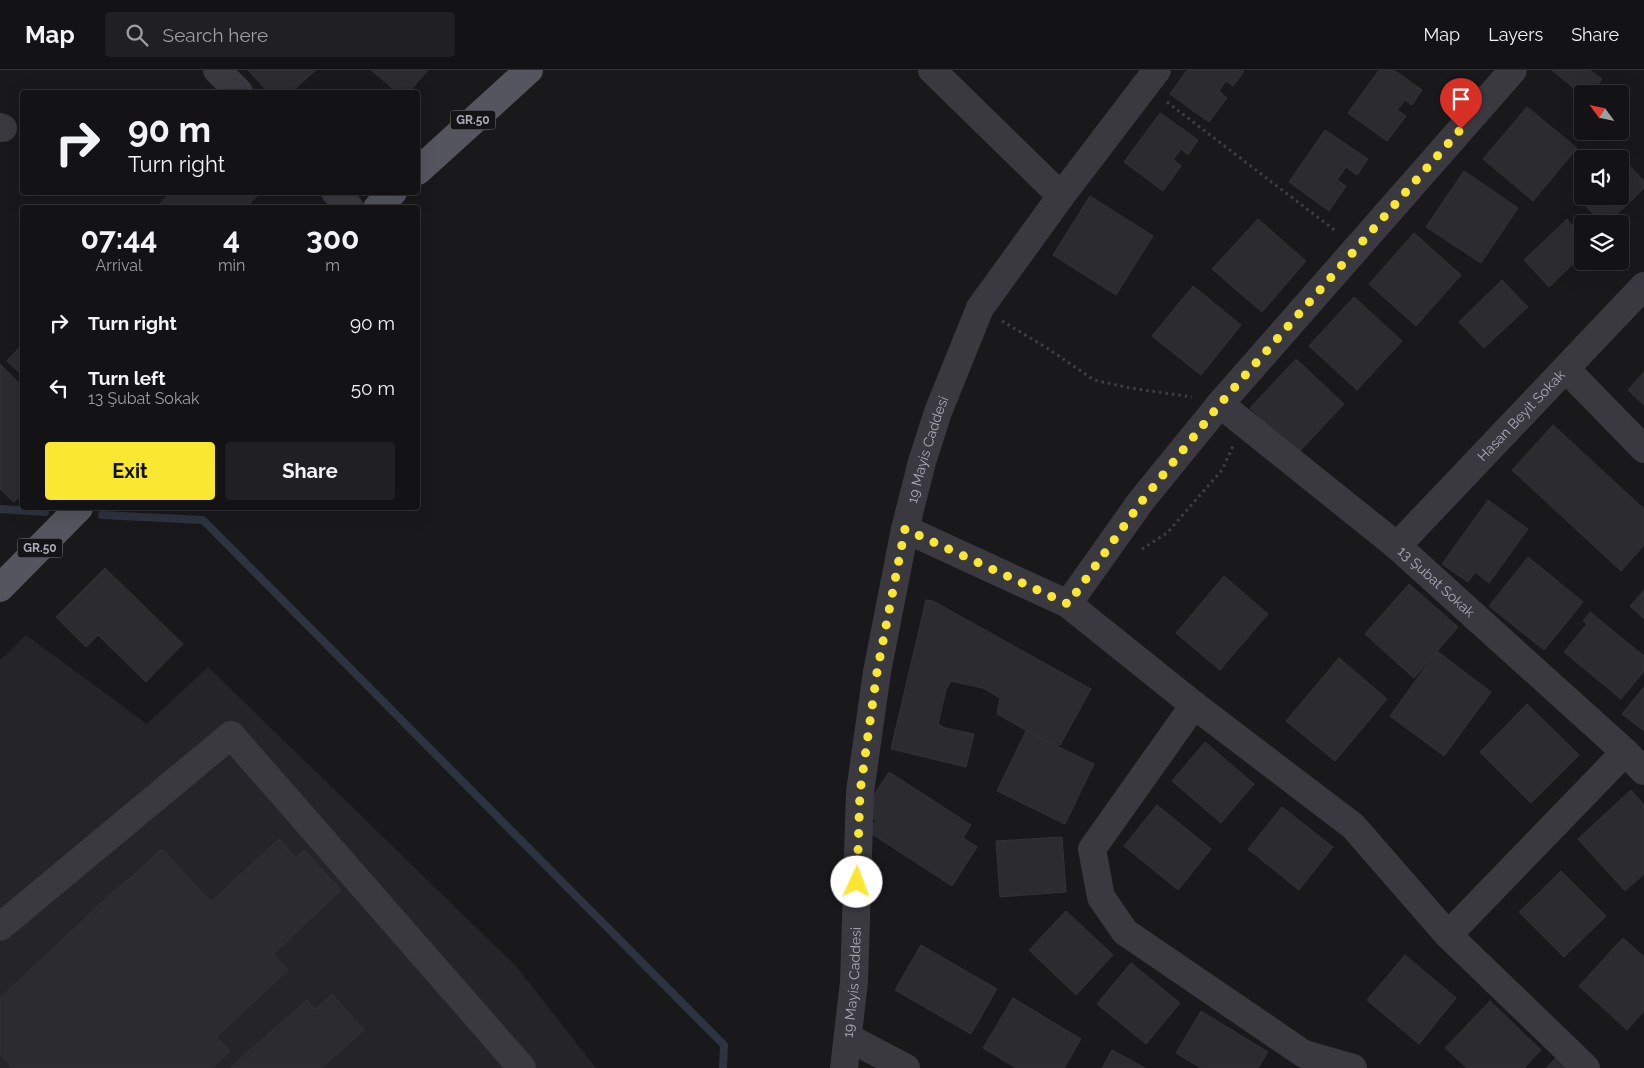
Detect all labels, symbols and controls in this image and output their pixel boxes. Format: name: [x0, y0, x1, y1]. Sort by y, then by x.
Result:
search box: [105, 12, 455, 57]
text: Map: [25, 20, 75, 49]
icon: search: [123, 21, 151, 49]
text: Search here: [163, 24, 268, 46]
text: Map: [1424, 24, 1460, 45]
text: Layers: [1488, 24, 1543, 45]
text: Share: [1571, 24, 1619, 45]
pin: [1440, 78, 1482, 129]
icon: arrive: [1447, 85, 1475, 113]
north arrow: [1574, 85, 1629, 140]
map controls: [1574, 85, 1629, 270]
text: 90 m: [128, 109, 211, 150]
icon: right: [45, 110, 110, 175]
road number: GR.50: [450, 110, 496, 130]
button: sound: [1574, 150, 1629, 205]
text: Turn right: [128, 151, 225, 177]
button: layers: [1574, 215, 1629, 270]
text: 07:44: [80, 221, 157, 256]
text: 4: [223, 221, 240, 256]
text: 300: [306, 221, 360, 256]
text: Arrival: [95, 256, 142, 275]
text: min: [218, 256, 245, 275]
text: m: [325, 256, 340, 275]
icon: right: [45, 309, 73, 337]
text: Turn right: [88, 312, 177, 334]
text: 90 m: [350, 312, 395, 334]
street label: Hasan Beyit Sokak: [1474, 366, 1568, 464]
text: Turn left: [88, 367, 165, 389]
icon: left: [45, 374, 73, 402]
text: 50 m: [351, 377, 395, 399]
text: 13 Şubat Sokak: [88, 389, 200, 408]
street label: 19 Mayis Caddesi: [904, 394, 952, 505]
button: Exit: [45, 442, 215, 500]
button: Share: [225, 442, 395, 500]
road number: GR.50: [18, 538, 62, 558]
street label: 13 Şubat Sokak: [1395, 543, 1478, 621]
position arrow: [830, 855, 882, 907]
street label: 19 Mayis Caddesi: [840, 927, 864, 1039]

